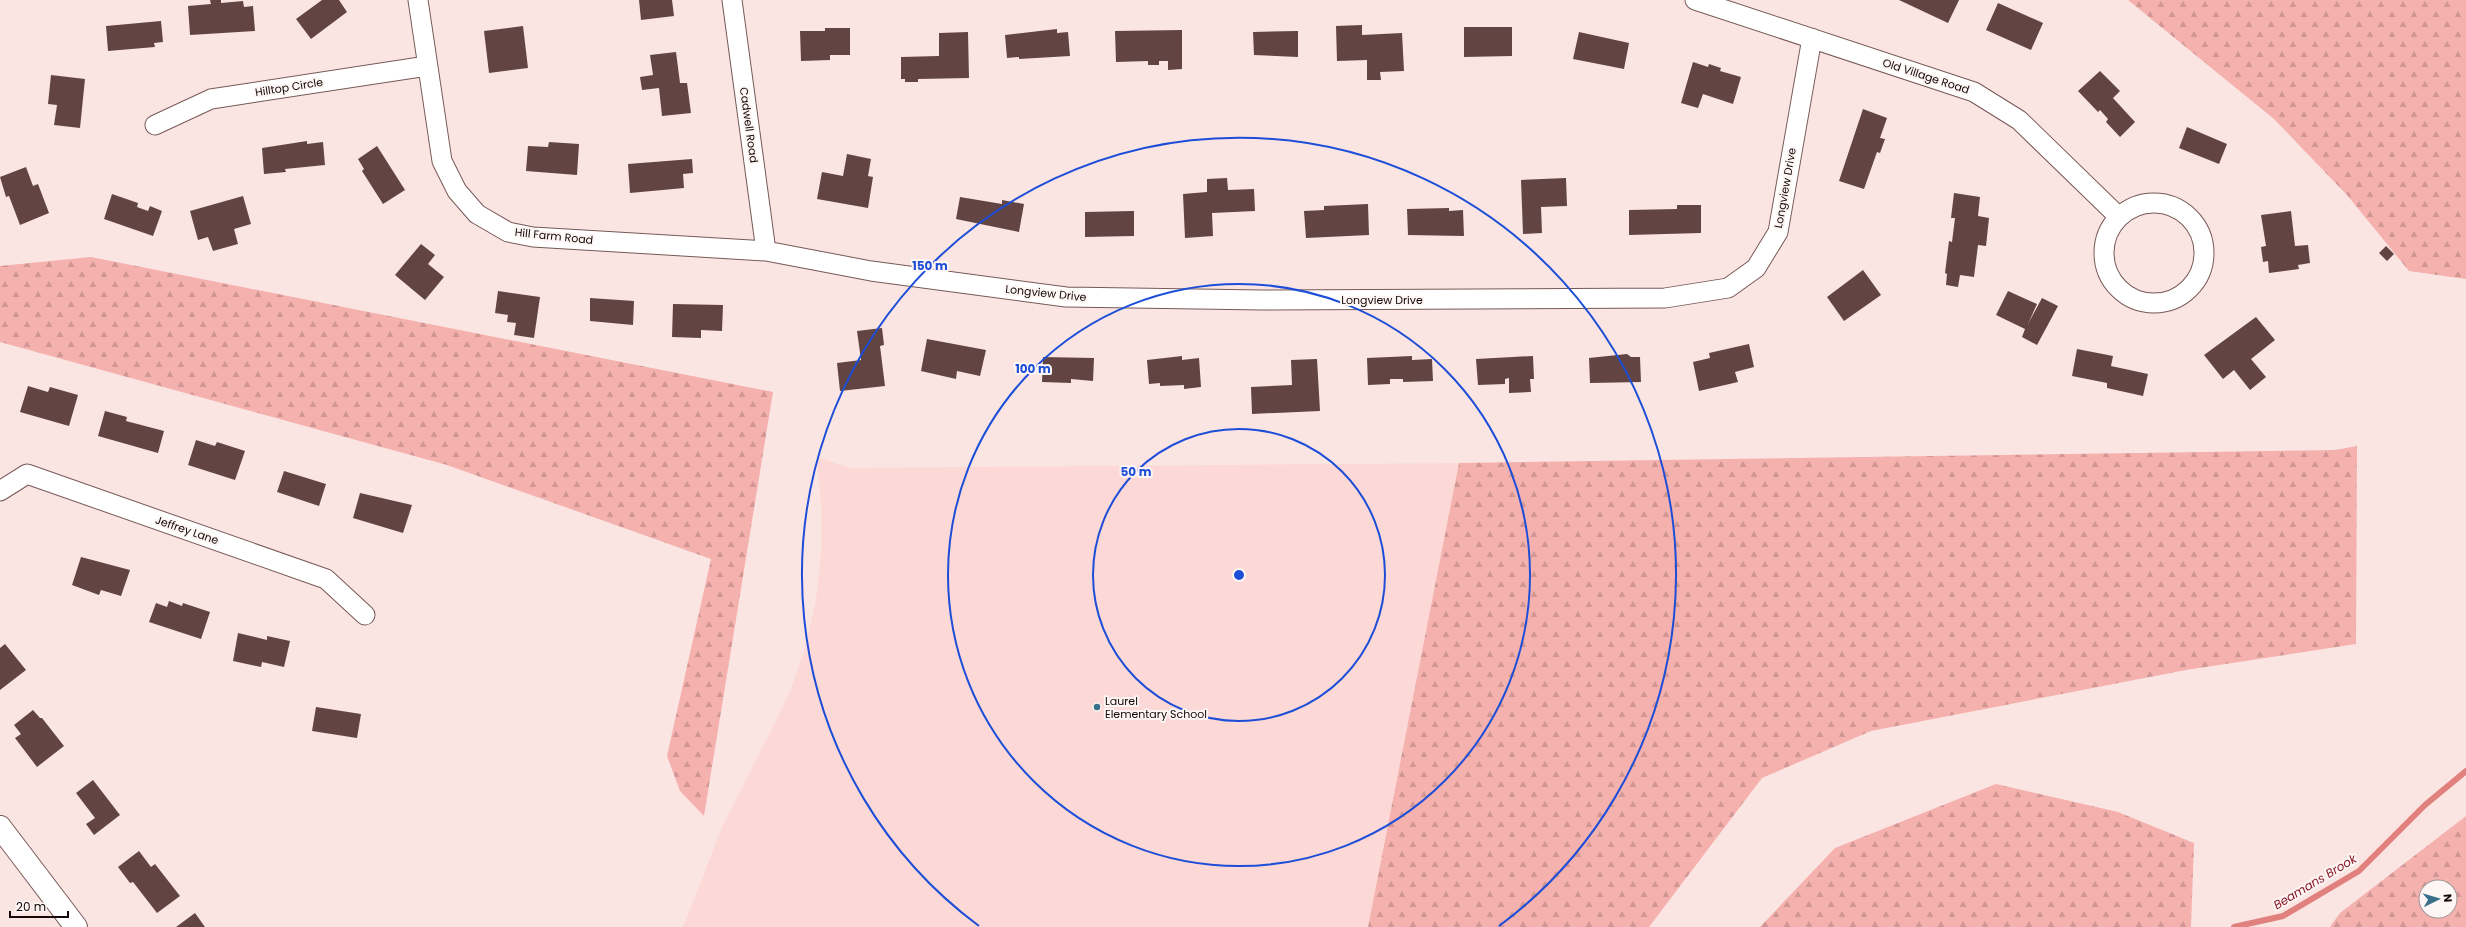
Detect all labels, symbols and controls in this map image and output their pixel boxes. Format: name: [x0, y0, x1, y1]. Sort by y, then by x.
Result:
street label: Old Village Road: [1880, 54, 1972, 98]
street label: Hilltop Circle: [254, 74, 324, 100]
street label: Cadwell Road: [736, 86, 762, 164]
street label: Longview Drive: [1770, 146, 1800, 230]
street label: Hill Farm Road: [514, 224, 594, 248]
text: 150 m: [912, 257, 948, 274]
street label: Longview Drive: [1005, 281, 1088, 305]
street label: Longview Drive: [1341, 292, 1423, 308]
text: 100 m: [1015, 360, 1051, 377]
text: 50 m: [1121, 463, 1152, 480]
street label: Jeffrey Lane: [153, 512, 221, 548]
centre of rings: [1232, 568, 1246, 582]
place label: Laurel Elementary School: [1105, 693, 1207, 722]
marker: Laurel Elementary School: [1092, 702, 1102, 712]
water label: Beamans Brook: [2270, 850, 2360, 913]
north arrow: [2418, 879, 2458, 919]
scale bar: [10, 893, 68, 919]
text: N: [2440, 893, 2456, 903]
text: 20 m: [16, 898, 46, 915]

